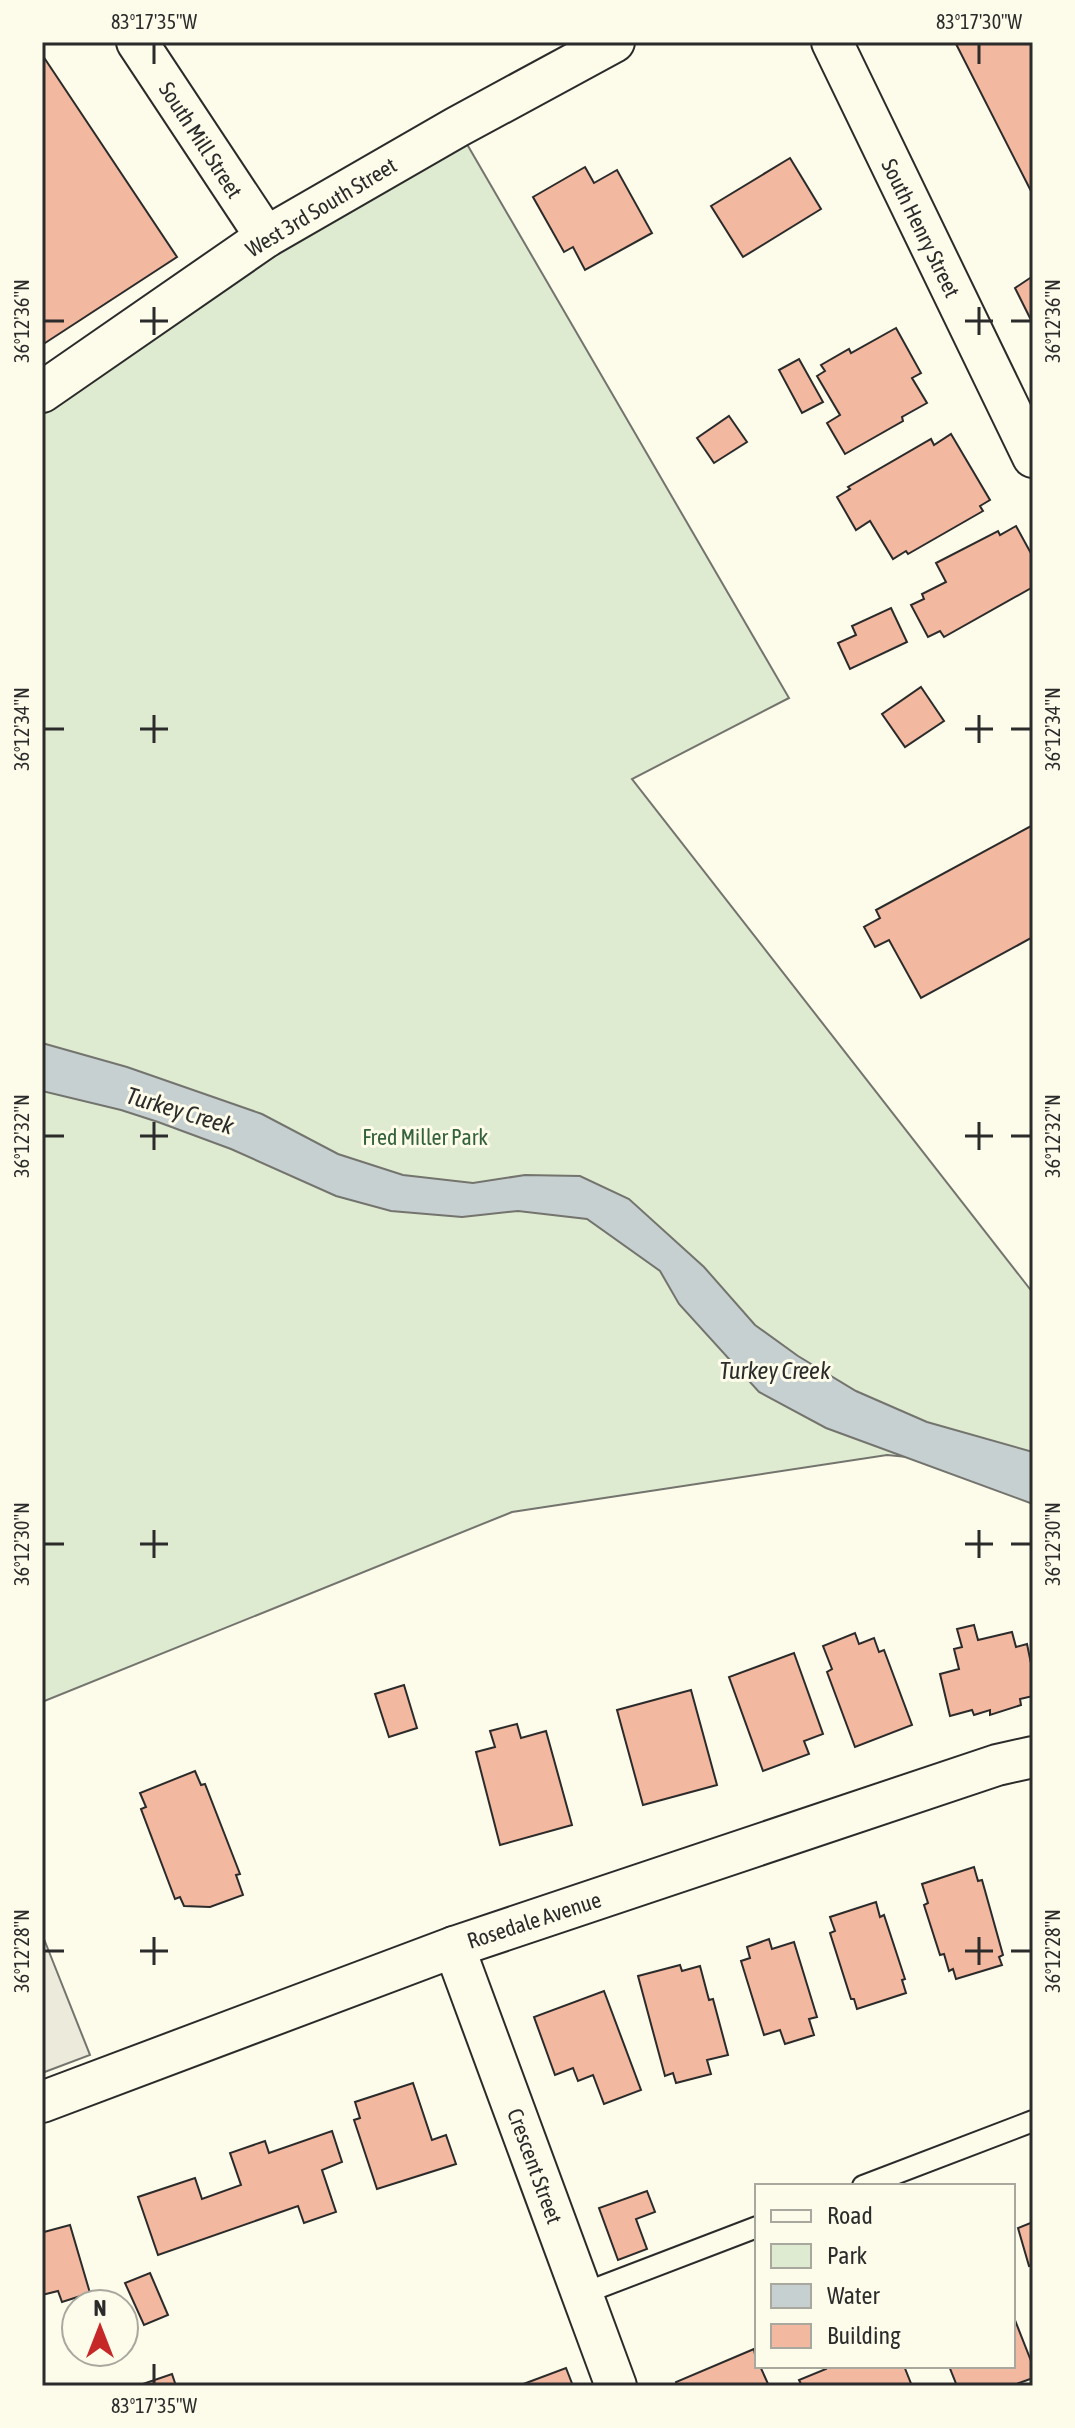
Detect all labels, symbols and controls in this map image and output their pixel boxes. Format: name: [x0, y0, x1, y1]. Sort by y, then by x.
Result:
text: 83°17'35"W: [111, 10, 198, 33]
text: 83°17'30"W: [936, 10, 1023, 33]
street label: South Mill Street: [154, 77, 248, 203]
street label: West 3rd South Street: [241, 152, 401, 262]
street label: South Henry Street: [876, 155, 966, 301]
text: 36°12'36"N: [10, 279, 33, 363]
text: 36°12'36"N: [1041, 279, 1064, 363]
text: 36°12'34"N: [10, 687, 33, 771]
text: 36°12'34"N: [1041, 687, 1064, 771]
water label: Turkey Creek: [123, 1081, 238, 1140]
text: 36°12'32"N: [10, 1094, 33, 1178]
text: 36°12'32"N: [1041, 1094, 1064, 1178]
park label: Fred Miller Park: [362, 1124, 488, 1150]
water label: Turkey Creek: [720, 1357, 831, 1384]
text: 36°12'30"N: [10, 1502, 33, 1586]
text: 36°12'30"N: [1041, 1502, 1064, 1586]
street label: Rosedale Avenue: [464, 1886, 604, 1954]
text: 36°12'28"N: [10, 1909, 33, 1993]
text: 36°12'28"N: [1041, 1909, 1064, 1993]
street label: Crescent Street: [502, 2105, 568, 2227]
legend: [755, 2184, 1015, 2368]
text: Road: [827, 2202, 873, 2229]
text: Park: [827, 2242, 868, 2269]
text: Water: [827, 2282, 880, 2309]
north arrow: [60, 2288, 140, 2368]
text: N: [94, 2295, 106, 2321]
text: Building: [827, 2322, 901, 2349]
text: 83°17'35"W: [111, 2394, 198, 2417]

